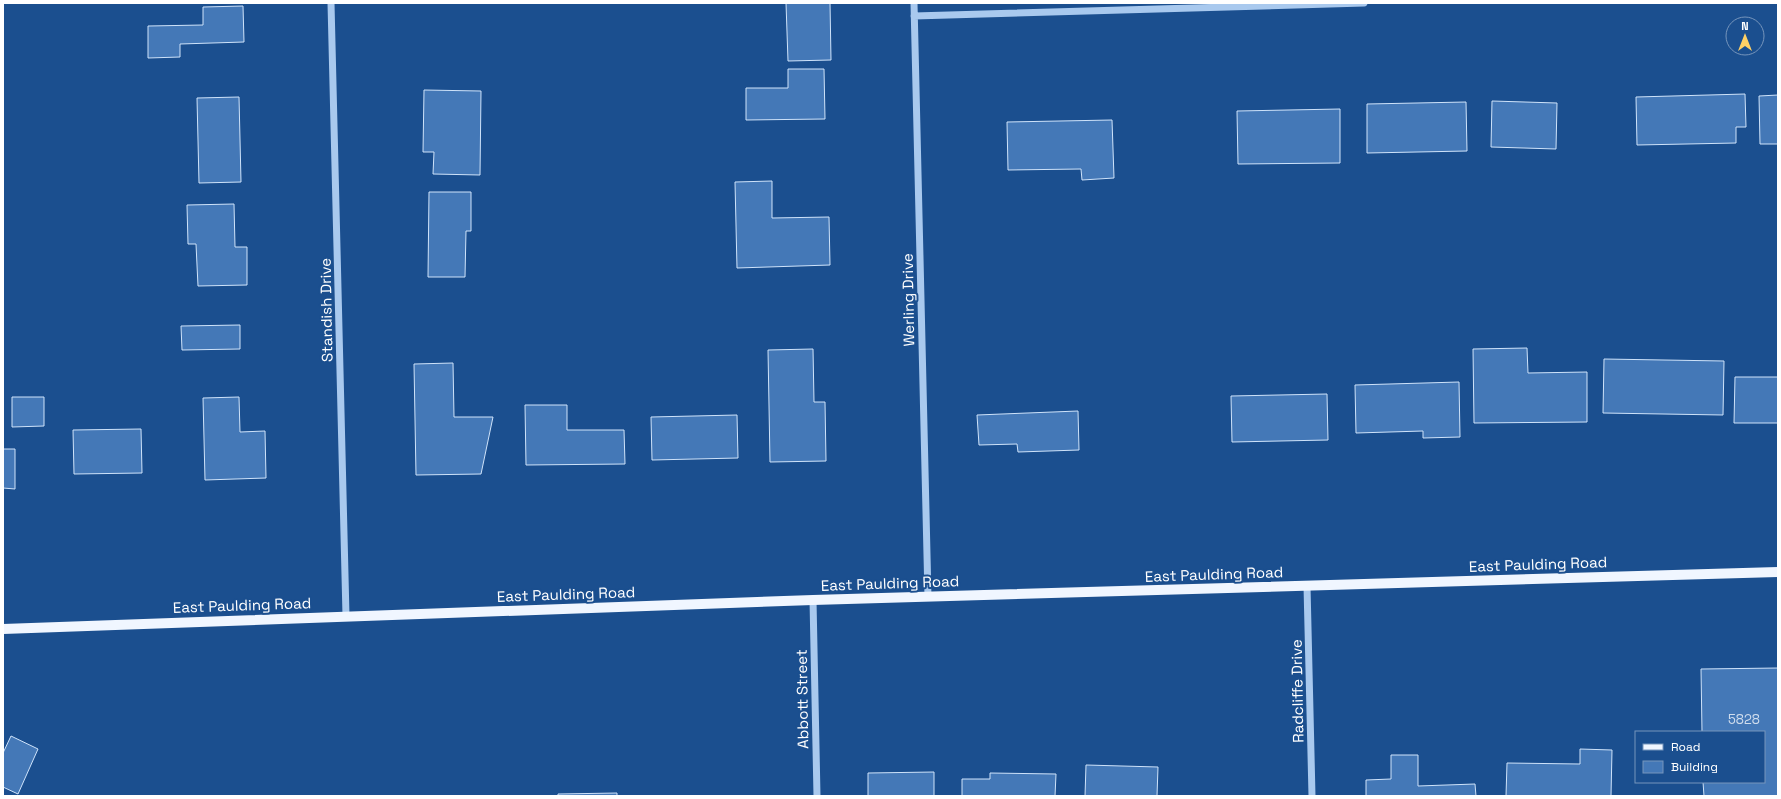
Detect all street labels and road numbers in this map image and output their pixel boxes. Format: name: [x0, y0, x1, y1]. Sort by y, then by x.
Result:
street label: Werling Drive: [898, 253, 918, 347]
street label: Standish Drive: [316, 258, 336, 362]
street label: East Paulding Road: [1468, 552, 1608, 576]
street label: East Paulding Road: [1144, 562, 1284, 586]
street label: East Paulding Road: [820, 571, 960, 595]
street label: East Paulding Road: [496, 582, 636, 606]
street label: East Paulding Road: [172, 593, 312, 617]
street label: Radcliffe Drive: [1287, 639, 1307, 743]
street label: Abbott Street: [792, 649, 812, 749]

